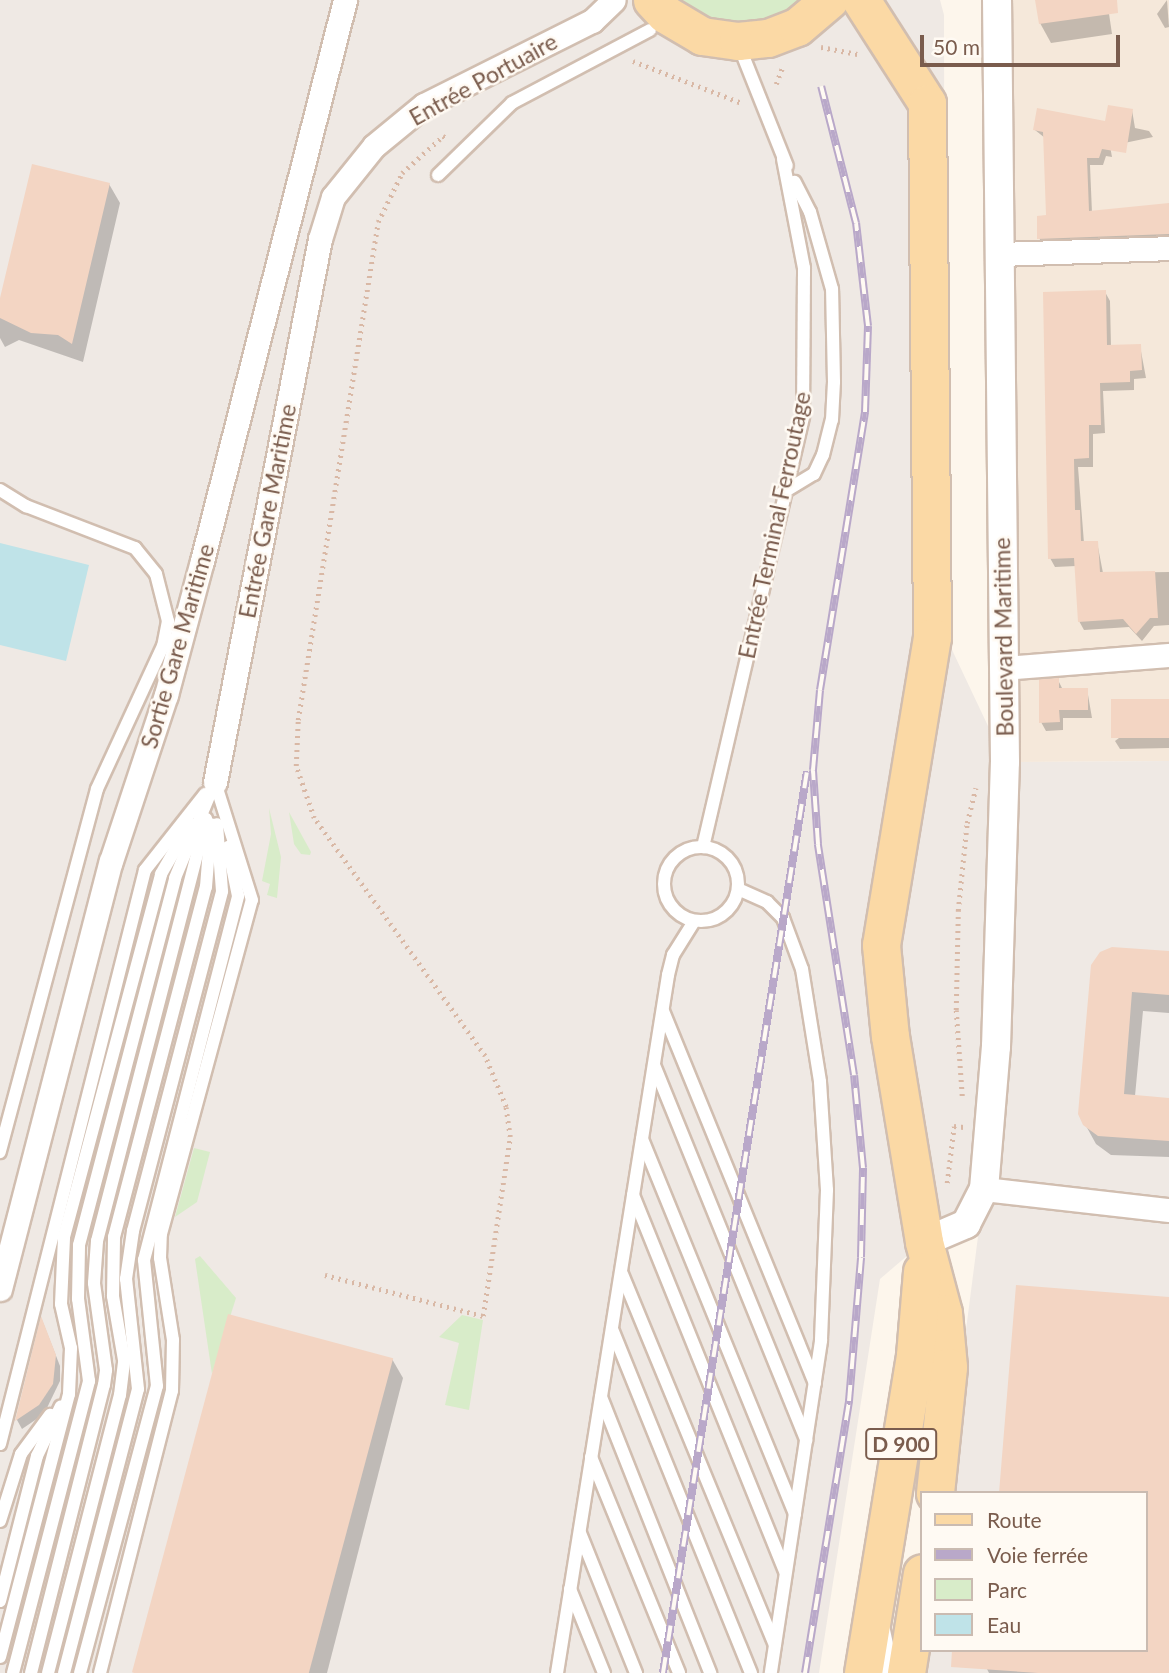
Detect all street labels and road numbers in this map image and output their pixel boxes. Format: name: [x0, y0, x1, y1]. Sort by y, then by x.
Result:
street label: Entrée Portuaire: [404, 27, 562, 131]
street label: Entrée Terminal Ferroutage: [732, 389, 816, 661]
street label: Entrée Gare Maritime: [233, 402, 301, 620]
street label: Boulevard Maritime: [987, 537, 1019, 737]
street label: Sortie Gare Maritime: [135, 540, 219, 752]
road number: D 900: [864, 1426, 938, 1462]

